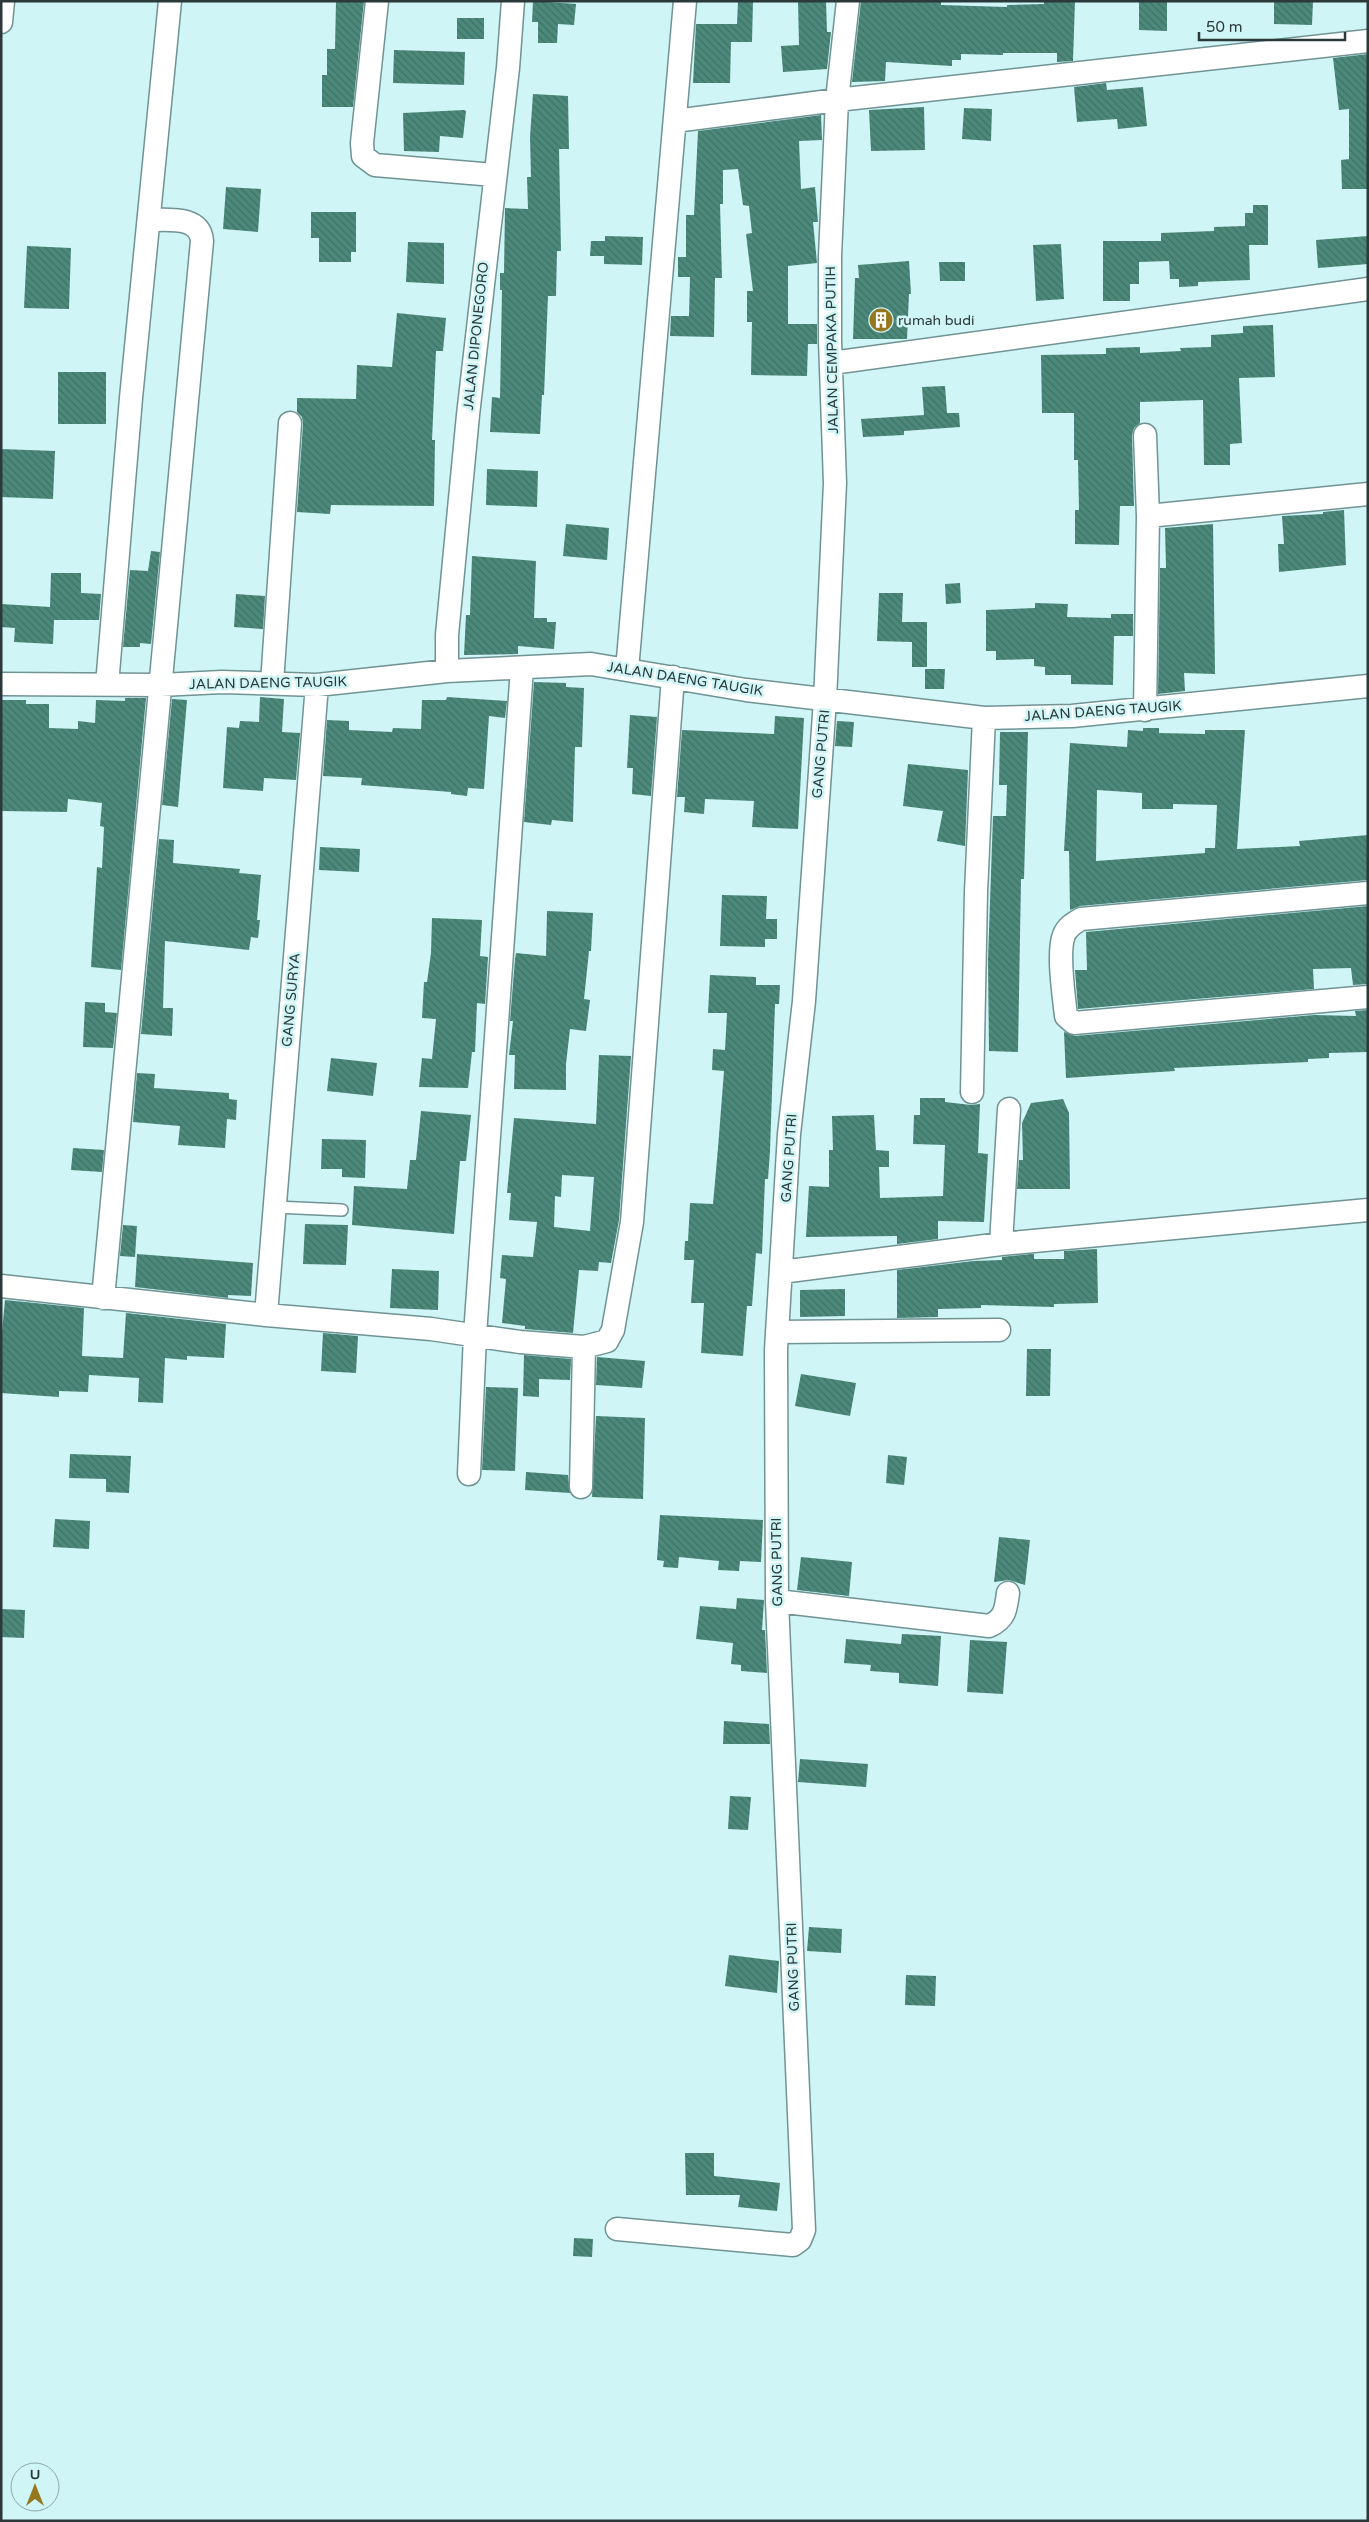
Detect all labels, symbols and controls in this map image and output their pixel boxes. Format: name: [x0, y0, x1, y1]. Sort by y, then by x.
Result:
scale bar: [1199, 10, 1345, 42]
text: 50 m: [1206, 18, 1243, 36]
street label: JALAN DIPONEGORO: [460, 261, 492, 411]
street label: JALAN CEMPAKA PUTIH: [822, 266, 842, 434]
building icon: rumah budi: [868, 307, 894, 333]
place label: rumah budi: [898, 312, 974, 329]
street label: JALAN DAENG TAUGIK: [606, 658, 764, 700]
street label: JALAN DAENG TAUGIK: [189, 673, 347, 693]
street label: JALAN DAENG TAUGIK: [1024, 697, 1182, 725]
street label: GANG PUTRI: [809, 709, 833, 799]
street label: GANG SURYA: [278, 952, 304, 1048]
street label: GANG PUTRI: [777, 1113, 801, 1203]
street label: GANG PUTRI: [768, 1517, 786, 1607]
street label: GANG PUTRI: [783, 1922, 803, 2012]
north arrow: [10, 2462, 60, 2512]
text: U: [30, 2466, 40, 2483]

